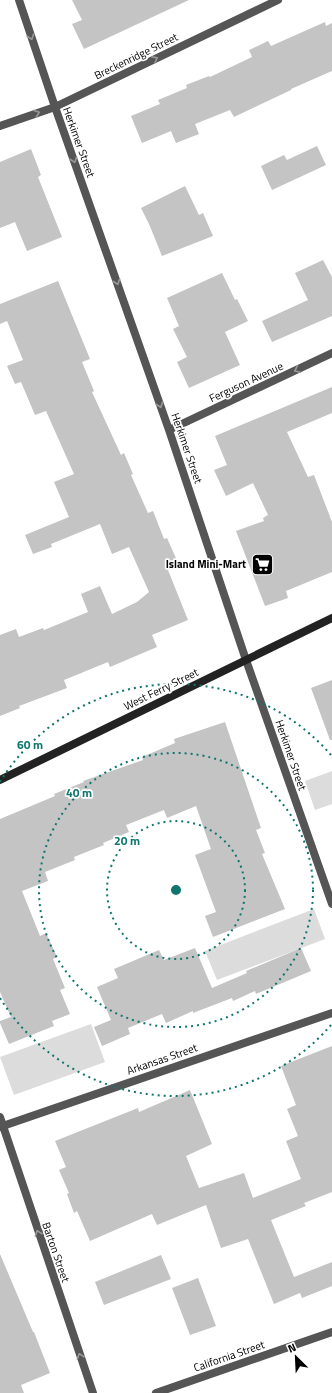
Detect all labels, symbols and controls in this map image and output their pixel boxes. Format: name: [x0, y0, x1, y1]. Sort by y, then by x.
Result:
street label: Breckenridge Street: [91, 29, 181, 83]
one-way arrow: [27, 33, 35, 40]
one-way arrow: [150, 56, 158, 64]
street label: Herkimer Street: [59, 105, 99, 180]
one-way arrow: [33, 110, 40, 118]
one-way arrow: [69, 156, 77, 163]
one-way arrow: [112, 279, 121, 286]
street label: Ferguson Avenue: [206, 358, 286, 406]
one-way arrow: [293, 365, 301, 373]
one-way arrow: [156, 401, 164, 408]
street label: Herkimer Street: [167, 411, 207, 486]
supermarket icon: Island Mini-Mart: [249, 551, 275, 577]
place label: Island Mini-Mart: [166, 556, 246, 572]
street label: West Ferry Street: [121, 664, 201, 714]
street label: Herkimer Street: [271, 718, 311, 793]
text: 60 m: [17, 735, 43, 754]
text: 40 m: [66, 783, 92, 802]
text: 20 m: [114, 831, 140, 850]
centre of rings: [169, 883, 183, 897]
street label: Arkansas Street: [125, 1039, 199, 1079]
street label: Barton Street: [38, 1220, 74, 1284]
one-way arrow: [34, 1230, 43, 1237]
street label: California Street: [191, 1336, 267, 1376]
north arrow: [276, 1337, 316, 1377]
text: N: [285, 1339, 299, 1357]
one-way arrow: [76, 1353, 85, 1360]

